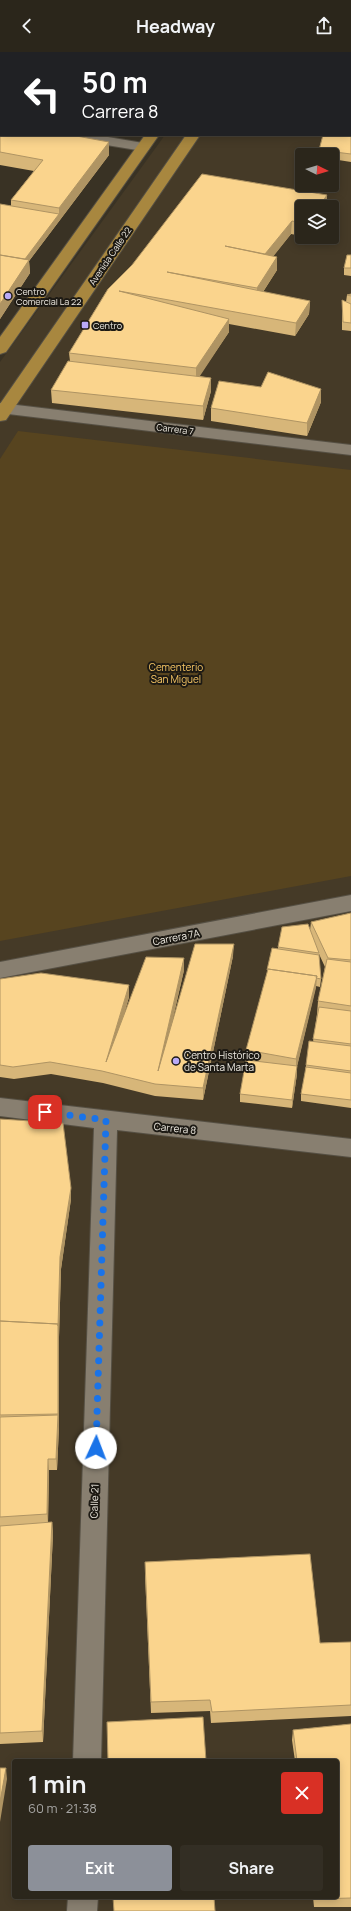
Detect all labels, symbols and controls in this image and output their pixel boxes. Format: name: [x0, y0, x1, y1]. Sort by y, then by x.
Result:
text: Headway: [136, 14, 215, 38]
icon: back: [16, 15, 38, 37]
icon: share: [313, 15, 335, 37]
text: 50 m: [82, 63, 148, 101]
icon: left: [16, 68, 68, 120]
text: Carrera 8: [82, 99, 158, 123]
north arrow: [295, 148, 339, 192]
map controls: [295, 148, 339, 244]
button: layers: [295, 200, 339, 244]
street label: Avenida Calle 22: [86, 224, 134, 288]
place label: Centro Comercial La 22: [16, 285, 81, 308]
marker: Centro Comercial La 22: [3, 291, 13, 301]
place label: Centro: [93, 319, 122, 332]
marker: Centro: [80, 320, 90, 330]
street label: Carrera 7: [156, 420, 195, 438]
park label: Cementerio San Miguel: [149, 660, 203, 686]
street label: Carrera 7A: [151, 925, 201, 948]
place label: Centro Histórico de Santa Marta: [184, 1048, 260, 1074]
marker: Centro Histórico de Santa Marta: [171, 1056, 181, 1066]
pin: [28, 1095, 62, 1129]
icon: arrive: [34, 1101, 56, 1123]
street label: Carrera 8: [153, 1119, 197, 1137]
position arrow: [75, 1427, 117, 1469]
street label: Calle 21: [86, 1483, 102, 1519]
text: 1 min: [28, 1767, 87, 1800]
button: close: [281, 1772, 323, 1814]
text: 60 m · 21:38: [28, 1799, 97, 1817]
button: Exit: [28, 1845, 172, 1891]
button: Share: [180, 1845, 323, 1891]

